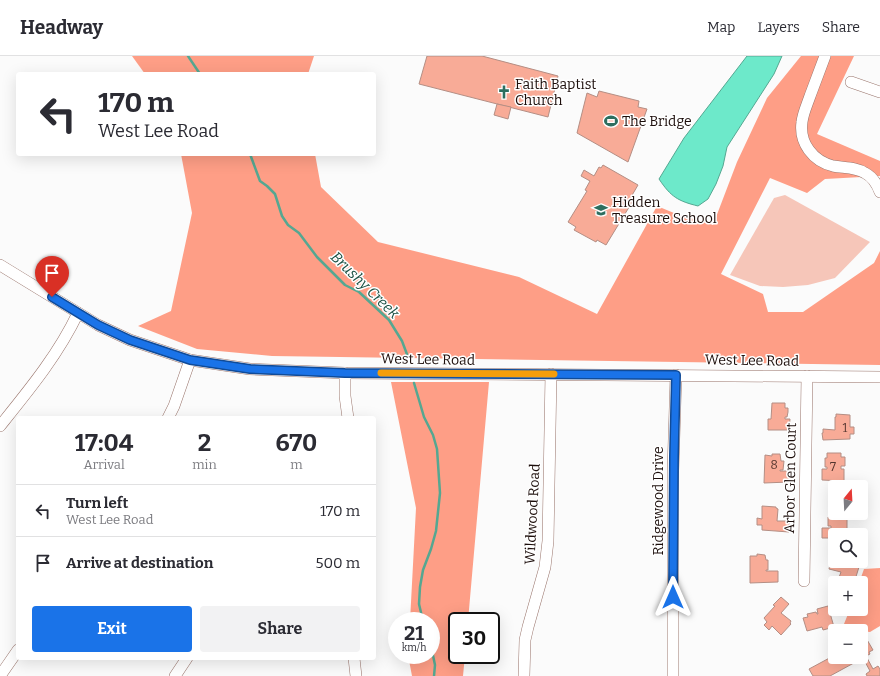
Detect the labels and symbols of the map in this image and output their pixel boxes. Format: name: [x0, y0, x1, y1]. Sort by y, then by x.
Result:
place label: Faith Baptist Church: [515, 76, 596, 109]
church icon: Faith Baptist Church: [496, 84, 512, 100]
sports icon: The Bridge: [603, 113, 619, 129]
place label: The Bridge: [622, 113, 692, 130]
place label: Hidden Treasure School: [612, 194, 717, 227]
school or university icon: Hidden Treasure School: [593, 202, 609, 218]
water label: Brushy Creek: [327, 248, 404, 323]
pin: [35, 256, 69, 297]
street label: West Lee Road: [381, 350, 475, 369]
street label: West Lee Road: [705, 351, 799, 370]
house number: 1: [843, 421, 848, 435]
street label: Arbor Glen Court: [781, 422, 800, 534]
street label: Ridgewood Drive: [650, 446, 667, 556]
house number: 8: [770, 458, 778, 472]
house number: 7: [830, 460, 836, 474]
street label: Wildwood Road: [521, 463, 544, 565]
north arrow: [828, 480, 868, 520]
position arrow: [652, 576, 694, 618]
speed limit sign: 30: [448, 612, 500, 664]

